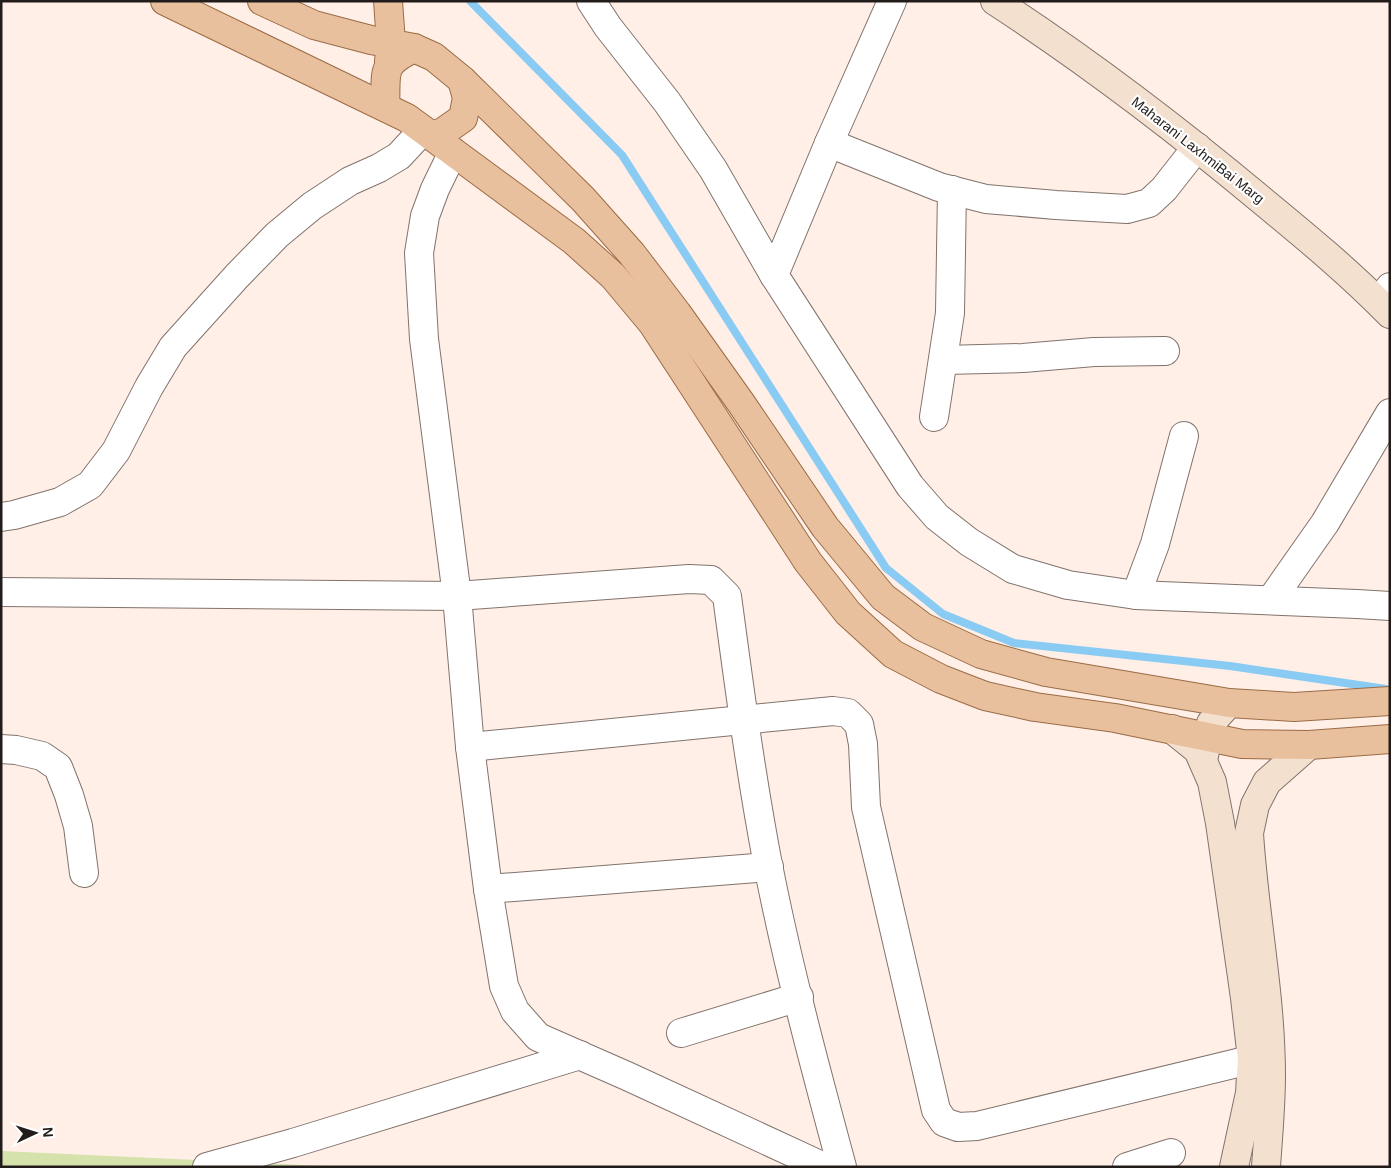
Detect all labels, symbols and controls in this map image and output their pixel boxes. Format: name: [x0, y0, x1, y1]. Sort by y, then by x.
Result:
street label: Maharani LaxhmiBai Marg: [1129, 93, 1267, 207]
north arrow: [10, 1108, 60, 1158]
text: N: [40, 1126, 56, 1138]

